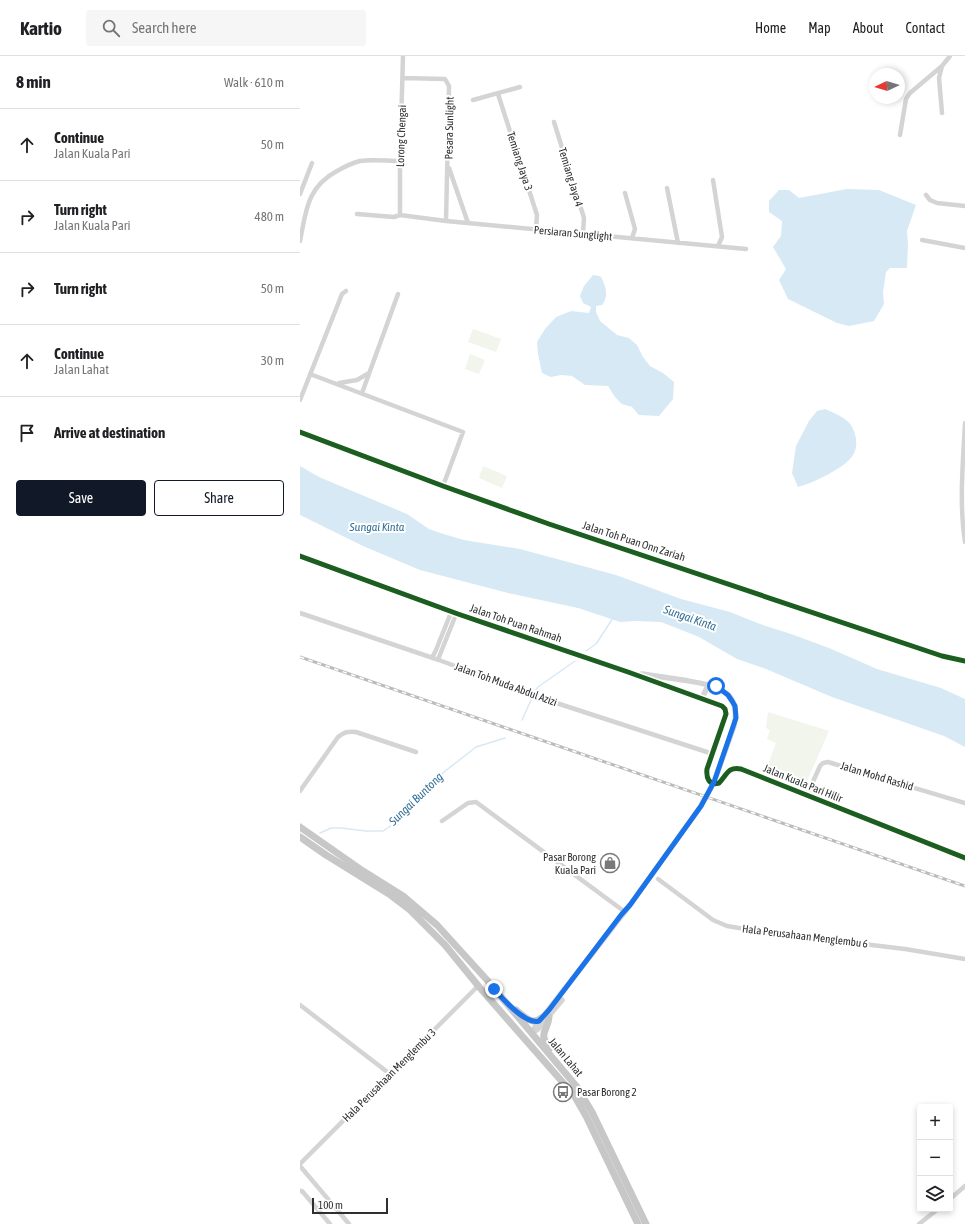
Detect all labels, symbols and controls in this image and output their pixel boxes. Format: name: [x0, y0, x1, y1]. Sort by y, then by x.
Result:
search box: [86, 10, 366, 46]
text: Kartio: [20, 17, 62, 39]
icon: search: [100, 17, 122, 39]
text: Search here: [132, 19, 197, 36]
text: Home: [755, 20, 786, 36]
text: Map: [808, 20, 831, 36]
text: About: [853, 20, 884, 36]
text: Contact: [906, 20, 945, 36]
north arrow: [869, 68, 905, 104]
text: 8 min: [16, 72, 51, 92]
text: Walk · 610 m: [224, 75, 284, 90]
street label: Pesara Sunlight: [442, 96, 456, 160]
street label: Lorong Chengai: [394, 105, 408, 167]
text: Continue: [54, 129, 104, 146]
street label: Temiang Jaya 3: [505, 130, 535, 192]
icon: ahead: [16, 134, 38, 156]
text: 50 m: [261, 137, 284, 152]
text: Jalan Kuala Pari: [54, 146, 131, 161]
street label: Temiang Jaya 4: [556, 146, 586, 208]
text: Turn right: [54, 201, 107, 218]
icon: right: [16, 206, 38, 228]
text: 480 m: [255, 209, 284, 224]
text: Jalan Kuala Pari: [54, 218, 131, 233]
street label: Persiaran Sunglight: [533, 224, 613, 242]
icon: right: [16, 278, 38, 300]
text: Turn right: [54, 280, 107, 297]
text: 50 m: [261, 281, 284, 296]
text: Continue: [54, 345, 104, 362]
icon: ahead: [16, 350, 38, 372]
text: 30 m: [261, 353, 284, 368]
text: Jalan Lahat: [54, 362, 109, 377]
icon: arrive: [16, 422, 38, 444]
text: Arrive at destination: [54, 424, 165, 441]
button: Save: [16, 480, 146, 516]
button: Share: [154, 480, 284, 516]
street label: Jalan Toh Puan Onn Zariah: [581, 519, 687, 563]
water label: Sungai Kinta: [349, 520, 405, 534]
street label: Jalan Toh Puan Rahmah: [468, 602, 564, 644]
water label: Sungai Kinta: [661, 602, 719, 634]
street label: Jalan Toh Muda Abdul Azizi: [453, 660, 559, 708]
route start: [707, 677, 725, 695]
street label: Jalan Mohd Rashid: [839, 759, 915, 793]
street label: Jalan Kuala Pari Hilir: [762, 762, 845, 805]
water label: Sungai Buntong: [385, 769, 446, 829]
place label: Pasar Borong Kuala Pari: [543, 851, 596, 876]
shop icon: Pasar Borong Kuala Pari: [599, 852, 621, 874]
street label: Hala Perusahaan Menglembu 6: [741, 922, 869, 950]
route end: [485, 980, 503, 998]
street label: Hala Perusahaan Menglembu 3: [340, 1026, 438, 1124]
street label: Jalan Lahat: [546, 1035, 586, 1079]
bus stop icon: Pasar Borong 2: [552, 1081, 574, 1103]
place label: Pasar Borong 2: [577, 1086, 637, 1098]
map controls: [917, 1104, 953, 1212]
button: +: [917, 1104, 953, 1140]
button: −: [917, 1140, 953, 1176]
button: layers: [917, 1176, 953, 1212]
scale bar: [312, 1196, 388, 1215]
text: 100 m: [318, 1199, 343, 1211]

